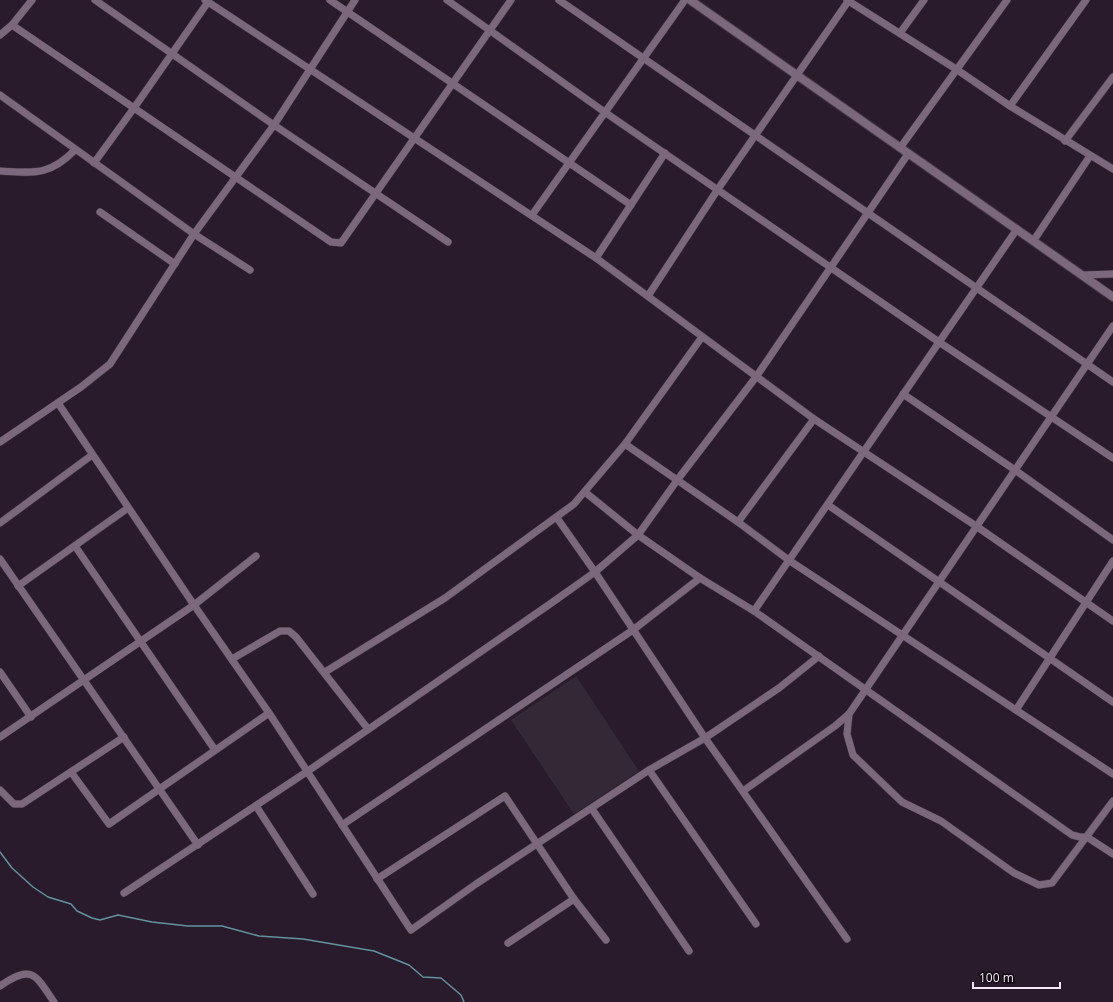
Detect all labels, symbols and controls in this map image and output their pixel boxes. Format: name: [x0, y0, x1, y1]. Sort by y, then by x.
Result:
scale bar: [973, 964, 1060, 990]
text: 100 m: [979, 969, 1014, 986]

